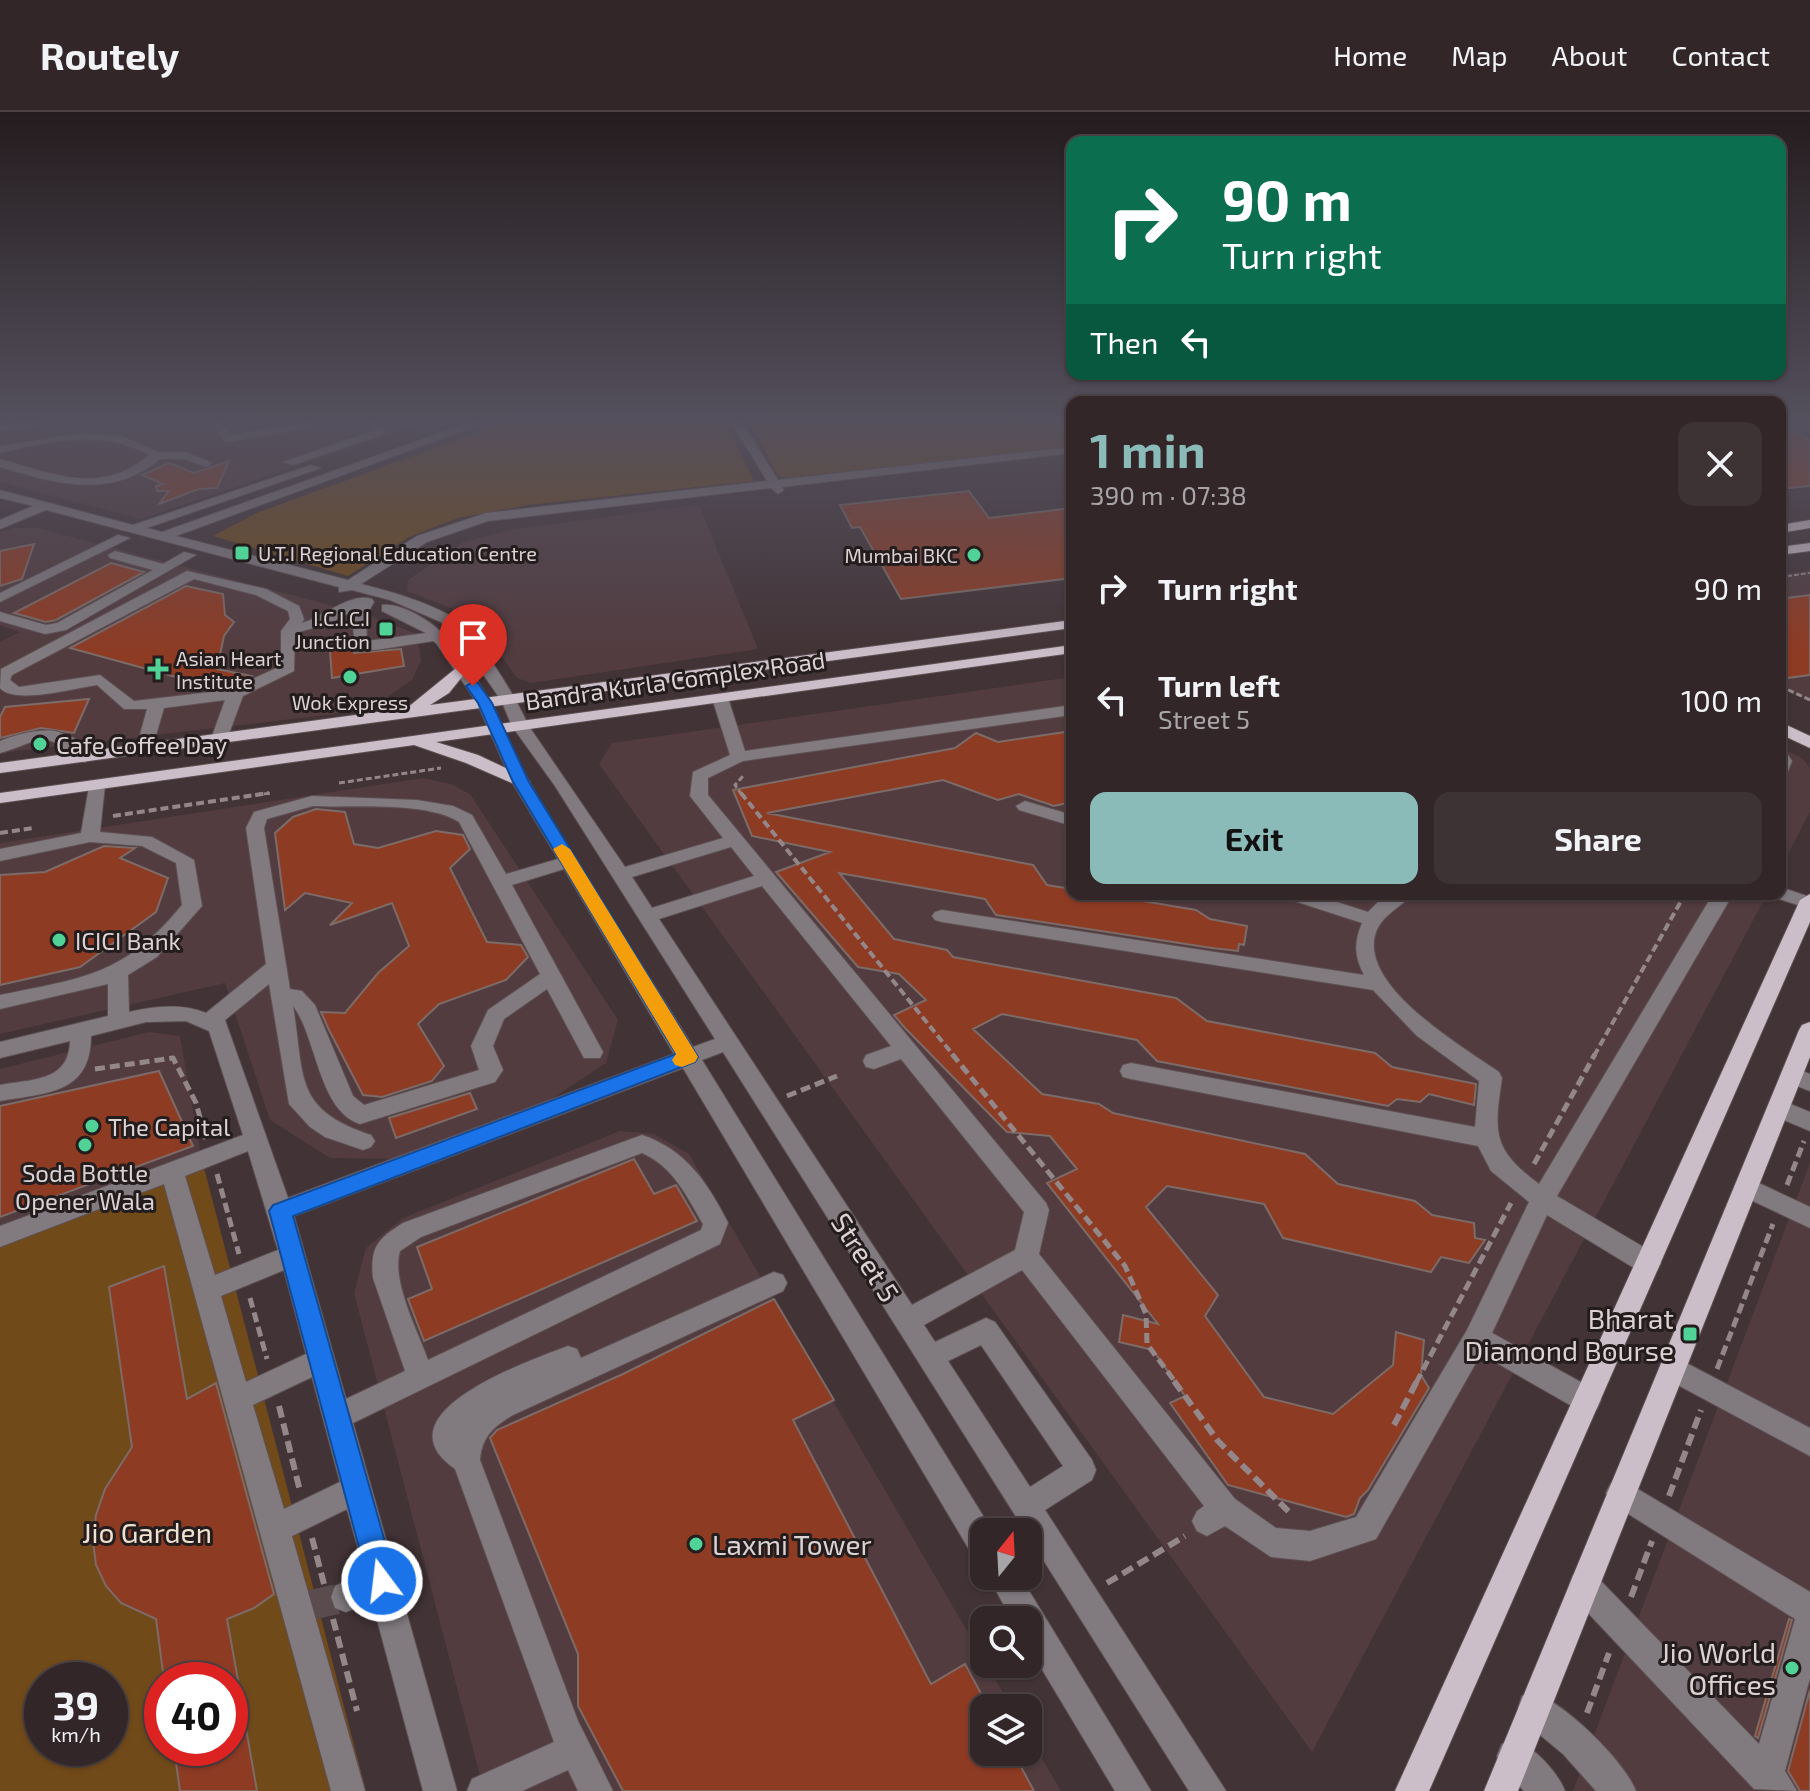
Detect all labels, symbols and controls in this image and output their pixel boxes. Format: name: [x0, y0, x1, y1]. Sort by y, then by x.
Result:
text: Routely: [40, 32, 179, 78]
text: Home: [1333, 38, 1407, 72]
text: Map: [1451, 38, 1508, 72]
text: About: [1552, 38, 1627, 72]
text: Contact: [1671, 38, 1770, 72]
text: 90 m: [1222, 165, 1352, 232]
icon: right: [1090, 168, 1194, 272]
text: Turn right: [1222, 233, 1382, 276]
icon: left: [1174, 320, 1218, 364]
text: Then: [1090, 324, 1158, 360]
text: 1 min: [1090, 420, 1206, 478]
button: close: [1678, 422, 1762, 506]
text: 390 m · 07:38: [1090, 479, 1247, 510]
place label: U.T.I Regional Education Centre: [258, 541, 537, 565]
place label: Mumbai BKC: [845, 543, 958, 567]
marker: U.T.I Regional Education Centre: [233, 544, 251, 562]
marker: Mumbai BKC: [965, 546, 983, 564]
icon: right: [1090, 566, 1134, 610]
text: Turn right: [1158, 570, 1298, 606]
text: 90 m: [1694, 570, 1762, 606]
pin: [439, 604, 507, 686]
place label: I.C.I.C.I Junction: [295, 606, 370, 653]
icon: arrive: [451, 616, 495, 660]
marker: I.C.I.C.I Junction: [377, 620, 395, 638]
street label: Bandra Kurla Complex Road: [523, 645, 827, 715]
place label: Asian Heart Institute: [176, 646, 282, 693]
marker: Asian Heart Institute: [147, 658, 169, 680]
text: Turn left: [1158, 667, 1280, 703]
marker: Wok Express: [341, 668, 359, 686]
icon: left: [1090, 678, 1134, 722]
text: 100 m: [1681, 682, 1762, 718]
place label: Wok Express: [292, 690, 408, 714]
text: Street 5: [1158, 703, 1250, 734]
place label: Cafe Coffee Day: [56, 730, 227, 759]
marker: Cafe Coffee Day: [31, 735, 49, 753]
button: Exit: [1090, 792, 1418, 884]
button: Share: [1434, 792, 1762, 884]
place label: ICICI Bank: [75, 926, 181, 955]
marker: ICICI Bank: [50, 931, 68, 949]
place label: The Capital: [108, 1112, 230, 1141]
marker: The Capital: [83, 1117, 101, 1135]
marker: Soda Bottle Opener Wala: [76, 1136, 94, 1154]
place label: Soda Bottle Opener Wala: [15, 1158, 155, 1215]
street label: Street 5: [825, 1206, 907, 1308]
place label: Bharat Diamond Bourse: [1464, 1301, 1674, 1367]
marker: Bharat Diamond Bourse: [1681, 1325, 1699, 1343]
park label: Jio Garden: [82, 1515, 212, 1549]
north arrow: [970, 1518, 1042, 1590]
map controls: [970, 1518, 1042, 1766]
place label: Laxmi Tower: [712, 1527, 872, 1561]
marker: Laxmi Tower: [687, 1535, 705, 1553]
position arrow: [340, 1539, 424, 1623]
button: search: [970, 1606, 1042, 1678]
place label: Jio World Offices: [1660, 1635, 1776, 1701]
marker: Jio World Offices: [1783, 1659, 1801, 1677]
speed limit sign: 40: [144, 1662, 248, 1766]
text: 39: [53, 1680, 99, 1728]
button: layers: [970, 1694, 1042, 1766]
text: km/h: [51, 1722, 101, 1746]

